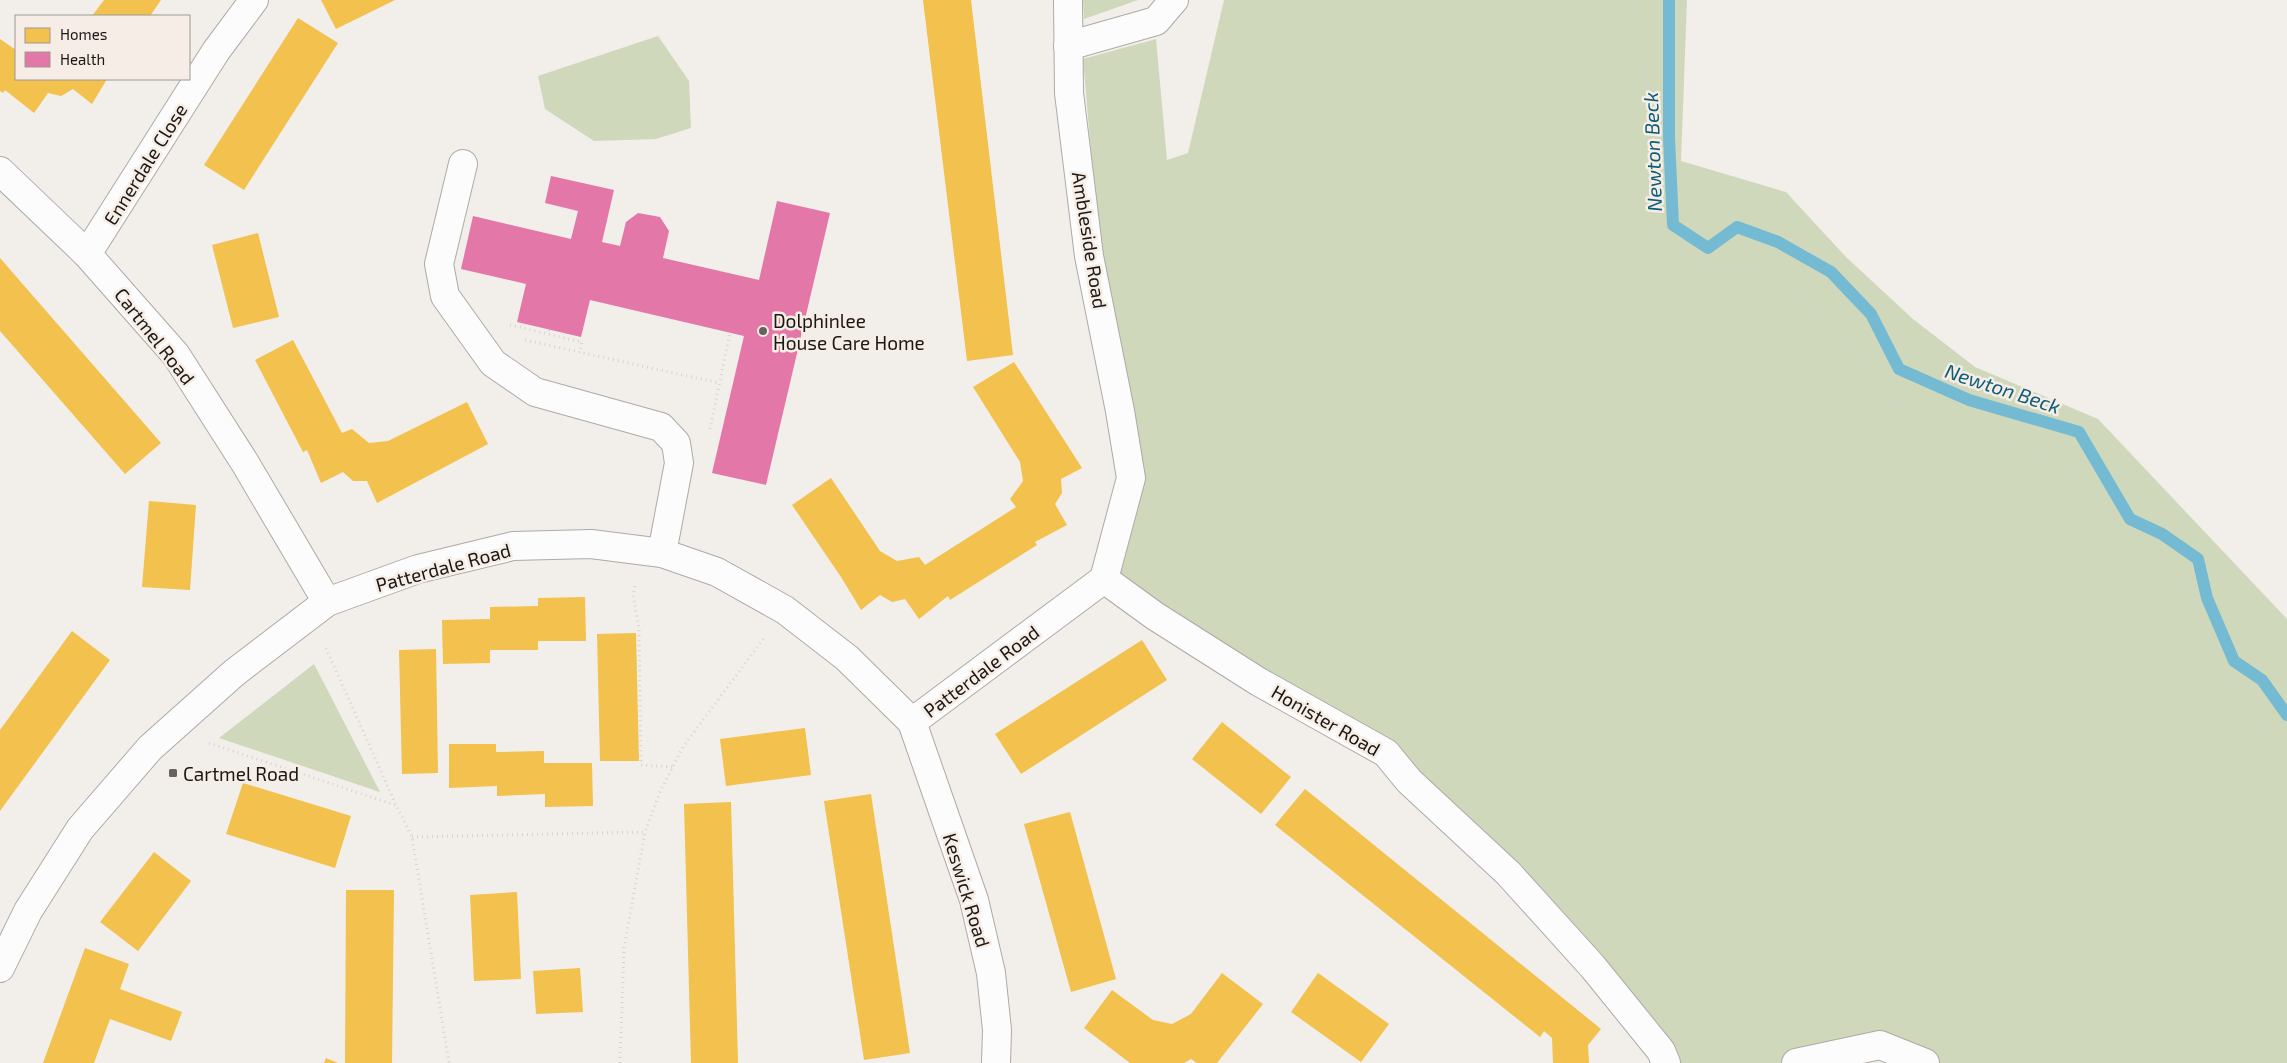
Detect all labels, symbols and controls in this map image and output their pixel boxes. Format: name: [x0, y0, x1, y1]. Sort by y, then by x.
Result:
legend: [15, 15, 190, 80]
text: Homes: [60, 25, 107, 43]
text: Health: [60, 50, 105, 68]
water label: Newton Beck: [1638, 92, 1666, 212]
street label: Ennerdale Close: [98, 99, 192, 229]
street label: Ambleside Road: [1068, 170, 1112, 310]
street label: Cartmel Road: [110, 283, 200, 389]
place label: Dolphinlee House Care Home: [773, 309, 925, 354]
marker: Dolphinlee House Care Home: [757, 325, 769, 337]
water label: Newton Beck: [1942, 358, 2064, 418]
street label: Patterdale Road: [373, 538, 513, 596]
street label: Patterdale Road: [919, 620, 1043, 722]
street label: Honister Road: [1268, 680, 1384, 760]
place label: Cartmel Road: [183, 762, 299, 785]
marker: Cartmel Road: [167, 767, 179, 779]
street label: Keswick Road: [939, 830, 995, 950]

